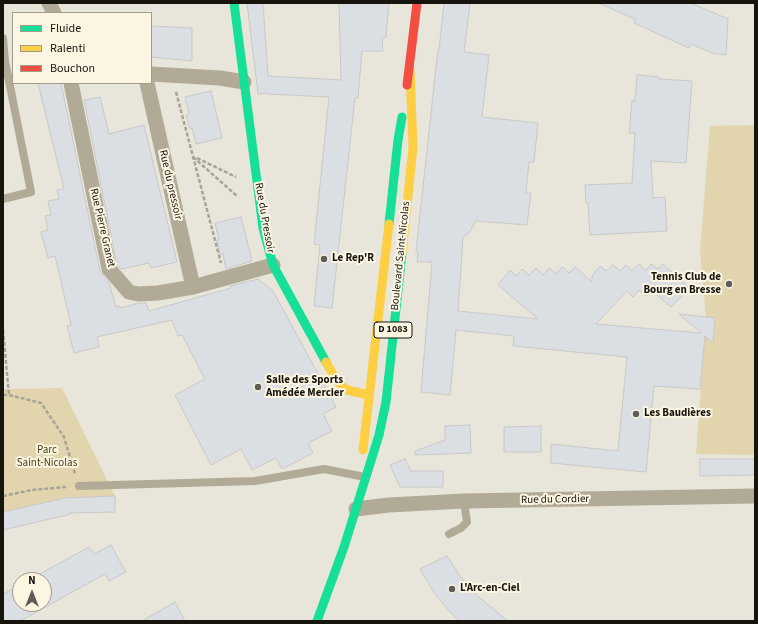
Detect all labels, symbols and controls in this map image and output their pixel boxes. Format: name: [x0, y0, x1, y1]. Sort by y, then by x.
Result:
legend: [12, 12, 152, 84]
text: Fluide: [50, 20, 81, 37]
text: Ralenti: [50, 40, 85, 57]
text: Bouchon: [50, 60, 95, 77]
street label: Rue du pressoir: [156, 149, 184, 221]
street label: Rue du Pressoir: [251, 182, 277, 254]
street label: Rue Pierre Granet: [87, 187, 117, 269]
street label: Boulevard Saint-Nicolas: [389, 201, 413, 311]
place label: Le Rep'R: [332, 252, 374, 266]
marker: Le Rep'R: [319, 254, 329, 264]
place label: Tennis Club de Bourg en Bresse: [643, 271, 721, 297]
marker: Tennis Club de Bourg en Bresse: [724, 279, 734, 289]
road number: D 1083: [374, 322, 412, 338]
place label: Salle des Sports Amédée Mercier: [266, 374, 344, 400]
marker: Salle des Sports Amédée Mercier: [253, 382, 263, 392]
place label: Les Baudières: [644, 407, 711, 421]
marker: Les Baudières: [631, 409, 641, 419]
park label: Parc Saint-Nicolas: [17, 444, 77, 470]
street label: Rue du Cordier: [521, 493, 589, 507]
north arrow: [12, 572, 52, 612]
text: N: [28, 573, 36, 588]
place label: L'Arc-en-Ciel: [460, 582, 520, 596]
marker: L'Arc-en-Ciel: [447, 584, 457, 594]

